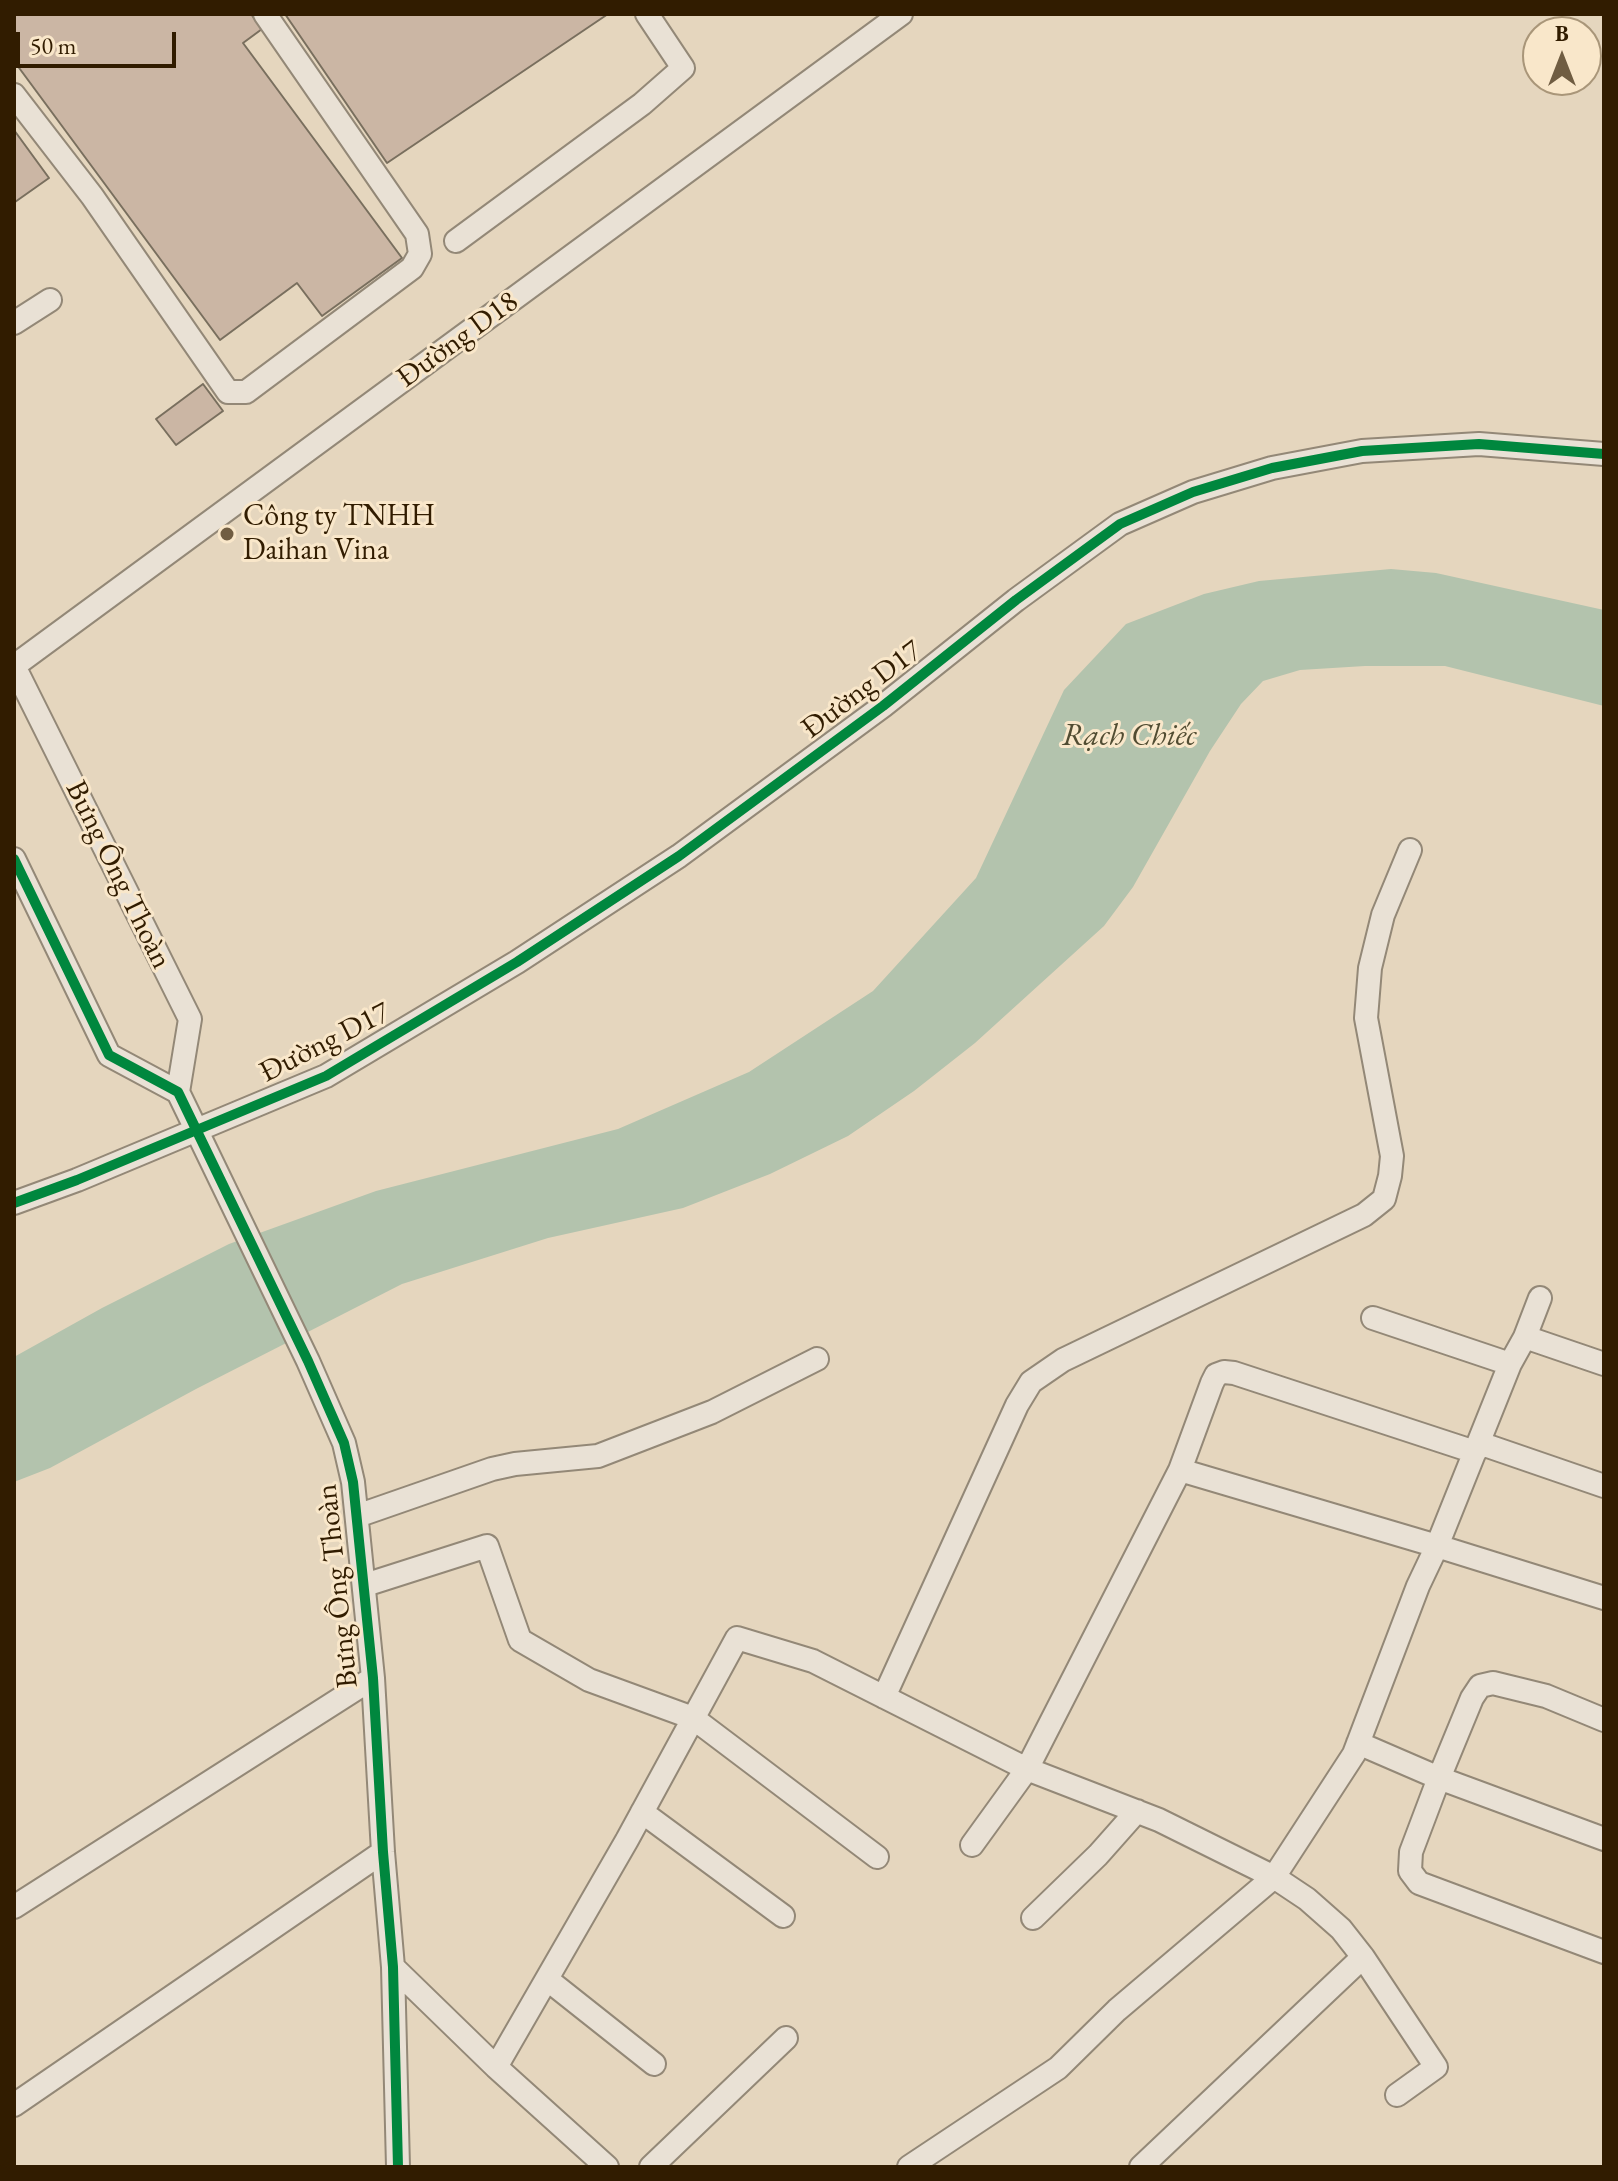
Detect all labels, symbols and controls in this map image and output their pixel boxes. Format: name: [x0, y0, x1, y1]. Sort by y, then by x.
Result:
scale bar: [20, 16, 180, 66]
north arrow: [1522, 16, 1602, 96]
text: B: [1555, 19, 1569, 48]
text: 50 m: [30, 30, 77, 61]
street label: Đường D18: [390, 284, 526, 396]
place label: Công ty TNHH Daihan Vina: [243, 499, 435, 570]
marker: Công ty TNHH Daihan Vina: [218, 525, 236, 543]
street label: Đường D17: [795, 633, 929, 747]
water label: Rạch Chiếc: [1062, 717, 1196, 755]
street label: Bưng Ông Thoàn: [57, 775, 179, 975]
street label: Đường D17: [254, 995, 396, 1091]
street label: Bưng Ông Thoàn: [309, 1482, 367, 1690]

